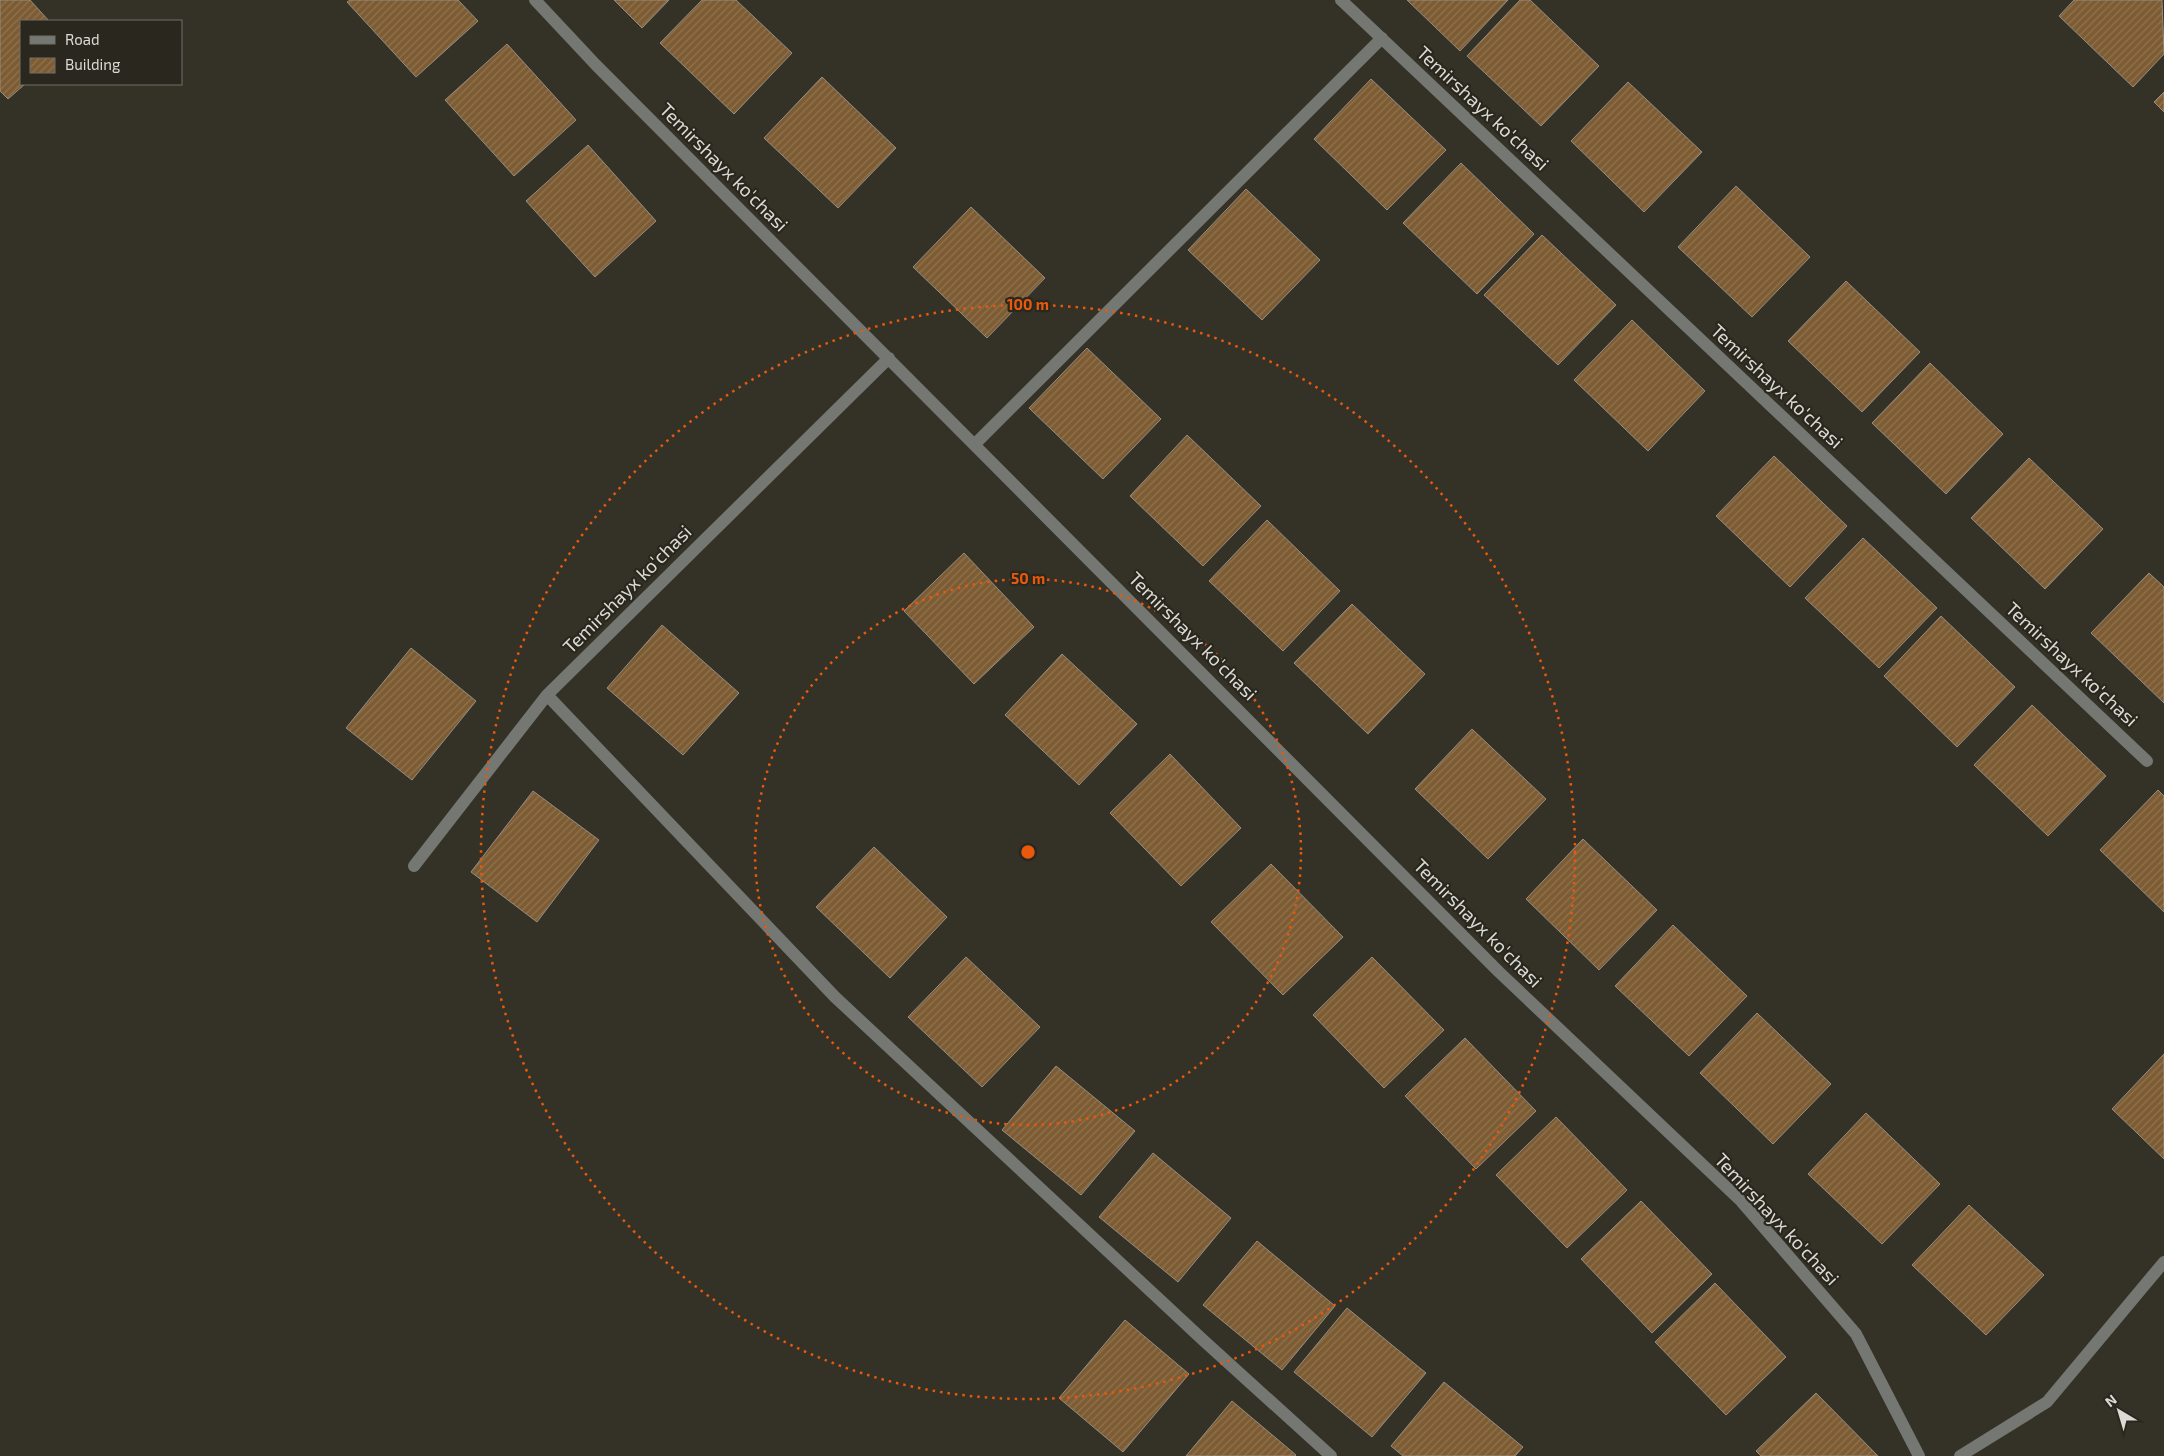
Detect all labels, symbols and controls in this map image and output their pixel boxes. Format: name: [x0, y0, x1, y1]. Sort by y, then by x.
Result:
legend: [20, 20, 182, 85]
text: Road: [65, 30, 100, 48]
street label: Temirshayx ko'chasi: [1413, 41, 1554, 175]
text: Building: [65, 55, 121, 73]
street label: Temirshayx ko'chasi: [655, 98, 793, 236]
text: 100 m: [1007, 295, 1049, 313]
street label: Temirshayx ko'chasi: [1707, 319, 1848, 453]
street label: Temirshayx ko'chasi: [558, 520, 696, 658]
street label: Temirshayx ko'chasi: [1124, 567, 1262, 705]
text: 50 m: [1011, 569, 1045, 587]
street label: Temirshayx ko'chasi: [2002, 597, 2143, 731]
centre of rings: [1019, 843, 1037, 861]
street label: Temirshayx ko'chasi: [1409, 854, 1547, 992]
street label: Temirshayx ko'chasi: [1710, 1148, 1844, 1289]
north arrow: [2094, 1386, 2144, 1436]
text: N: [2101, 1391, 2120, 1410]

